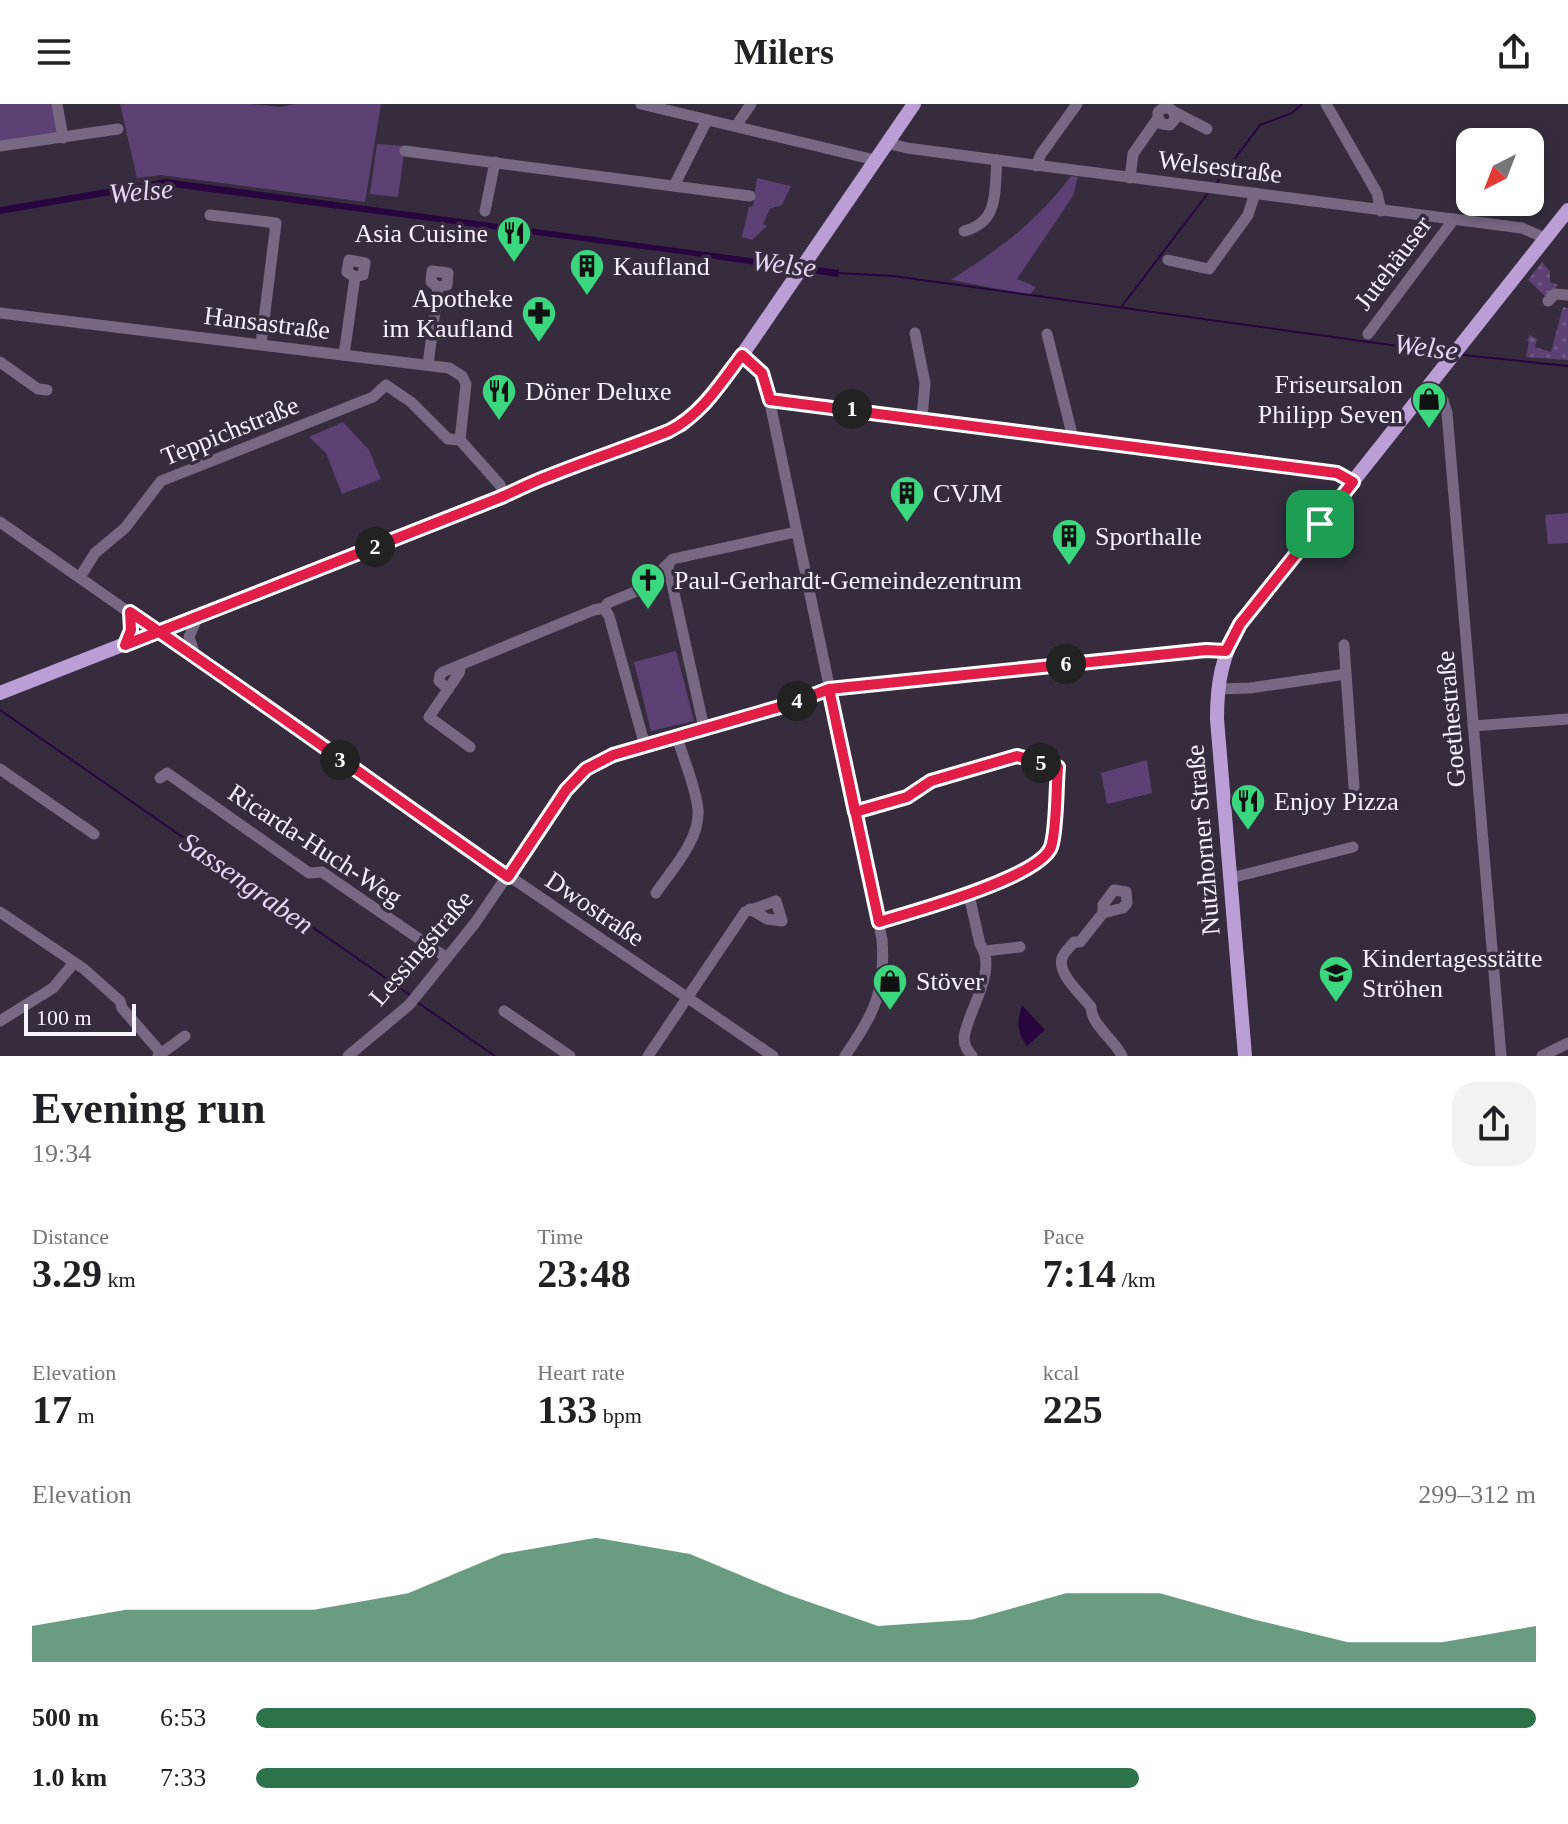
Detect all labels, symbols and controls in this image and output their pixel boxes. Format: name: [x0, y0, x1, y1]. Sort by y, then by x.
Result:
icon: menu: [32, 30, 76, 74]
icon: share: [1492, 30, 1536, 74]
text: Milers: [734, 32, 834, 72]
north arrow: [1456, 128, 1544, 216]
map controls: [1456, 128, 1544, 216]
street label: Welsestraße: [1156, 145, 1284, 189]
water label: Welse: [108, 173, 174, 209]
street label: Jutehäuser: [1348, 210, 1438, 316]
restaurant icon: Asia Cuisine: [495, 214, 533, 264]
place label: Asia Cuisine: [354, 219, 488, 248]
water label: Welse: [750, 245, 818, 283]
building icon: Kaufland: [568, 247, 606, 297]
place label: Kaufland: [613, 252, 710, 281]
place label: Apotheke im Kaufland: [382, 284, 513, 343]
pharmacy icon: Apotheke im Kaufland: [520, 294, 558, 344]
street label: Hansastraße: [202, 301, 332, 345]
water label: Welse: [1392, 328, 1460, 366]
place label: Friseursalon Philipp Seven: [1258, 370, 1403, 429]
restaurant icon: Döner Deluxe: [480, 372, 518, 422]
place label: Döner Deluxe: [525, 377, 672, 406]
shop icon: Friseursalon Philipp Seven: [1410, 380, 1448, 430]
pin: 1: [832, 389, 872, 429]
street label: Teppichstraße: [157, 390, 303, 472]
text: 1: [847, 396, 858, 421]
building icon: CVJM: [888, 474, 926, 524]
place label: CVJM: [933, 479, 1002, 508]
pin: [1286, 490, 1354, 558]
icon: arrive: [1298, 502, 1342, 546]
building icon: Sporthalle: [1050, 517, 1088, 567]
place label: Sporthalle: [1095, 522, 1202, 551]
pin: 2: [355, 527, 395, 567]
text: 2: [370, 534, 381, 559]
church icon: Paul-Gerhardt-Gemeindezentrum: [629, 561, 667, 611]
place label: Paul-Gerhardt-Gemeindezentrum: [674, 566, 1022, 595]
pin: 6: [1046, 644, 1086, 684]
street label: Goethestraße: [1431, 649, 1471, 789]
text: 6: [1061, 651, 1072, 676]
pin: 4: [777, 681, 817, 721]
text: 4: [792, 688, 803, 713]
pin: 3: [320, 740, 360, 780]
pin: 5: [1021, 743, 1061, 783]
street label: Nutzhorner Straße: [1180, 743, 1226, 937]
text: 3: [335, 747, 346, 772]
text: 5: [1036, 750, 1047, 775]
street label: Ricarda-Huch-Weg: [223, 778, 407, 912]
restaurant icon: Enjoy Pizza: [1229, 782, 1267, 832]
place label: Enjoy Pizza: [1274, 787, 1399, 816]
water label: Sassengraben: [174, 826, 320, 940]
street label: Dwostraße: [540, 865, 650, 953]
street label: Lessingstraße: [363, 885, 479, 1011]
place label: Kindertagesstätte Ströhen: [1362, 944, 1543, 1003]
school or university icon: Kindertagesstätte Ströhen: [1317, 954, 1355, 1004]
shop icon: Stöver: [871, 962, 909, 1012]
place label: Stöver: [916, 967, 984, 996]
scale bar: [24, 1000, 136, 1036]
text: 100 m: [36, 1005, 92, 1030]
button: share: [1452, 1082, 1536, 1166]
text: Evening run: [32, 1084, 266, 1133]
text: 19:34: [32, 1139, 91, 1168]
text: Distance: [32, 1224, 109, 1249]
text: Time: [537, 1224, 583, 1249]
text: Pace: [1043, 1224, 1084, 1249]
text: 3.29: [32, 1251, 102, 1296]
text: 23:48: [537, 1251, 631, 1296]
text: 7:14: [1043, 1251, 1116, 1296]
text: km: [102, 1267, 136, 1292]
text: /km: [1116, 1267, 1156, 1292]
text: Elevation: [32, 1360, 116, 1385]
text: Heart rate: [537, 1360, 625, 1385]
text: kcal: [1043, 1360, 1079, 1385]
text: 17: [32, 1387, 72, 1432]
text: 133: [537, 1387, 597, 1432]
text: 225: [1043, 1387, 1103, 1432]
text: m: [72, 1403, 95, 1428]
text: bpm: [597, 1403, 642, 1428]
text: Elevation: [32, 1480, 132, 1509]
text: 299–312 m: [1418, 1480, 1536, 1509]
text: 500 m: [32, 1703, 99, 1732]
text: 6:53: [160, 1703, 206, 1732]
text: 1.0 km: [32, 1763, 107, 1792]
text: 7:33: [160, 1763, 206, 1792]

